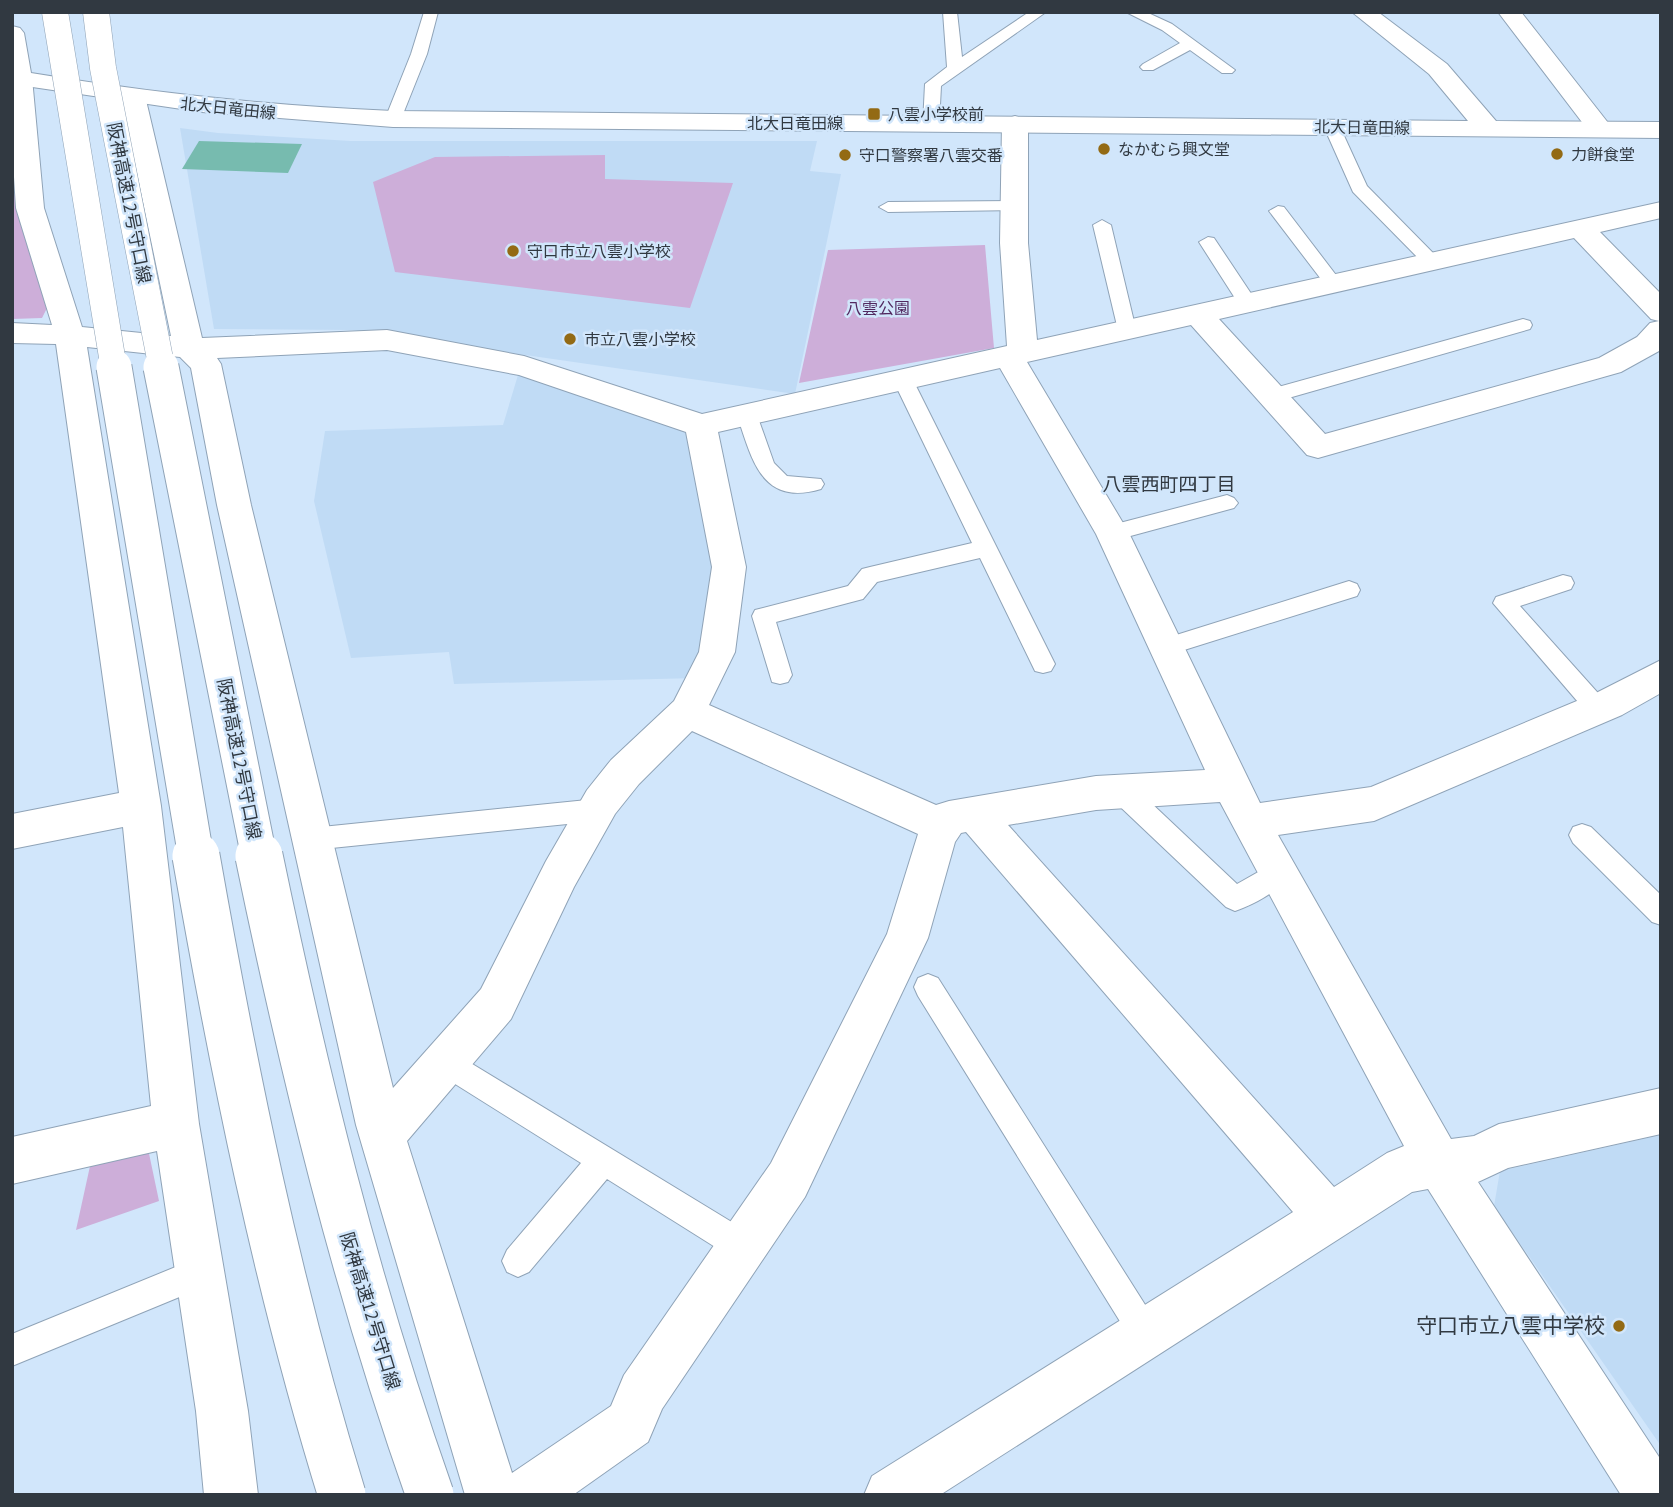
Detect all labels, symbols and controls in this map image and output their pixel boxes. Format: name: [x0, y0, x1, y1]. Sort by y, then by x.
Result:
street label: 北大日竜田線: [179, 93, 277, 123]
place label: 八雲小学校前: [888, 104, 984, 124]
marker: 八雲小学校前: [866, 106, 882, 122]
street label: 北大日竜田線: [747, 113, 843, 133]
street label: 北大日竜田線: [1314, 116, 1410, 138]
street label: 阪神高速12号守口線: [103, 120, 156, 285]
place label: なかむら興文堂: [1118, 139, 1230, 159]
marker: なかむら興文堂: [1096, 141, 1112, 157]
place label: 力餅食堂: [1571, 144, 1635, 164]
place label: 守口警察署八雲交番: [859, 145, 1003, 165]
marker: 力餅食堂: [1549, 146, 1565, 162]
marker: 守口警察署八雲交番: [837, 147, 853, 163]
place label: 守口市立八雲小学校: [527, 241, 671, 261]
marker: 守口市立八雲小学校: [505, 243, 521, 259]
park label: 八雲公園: [846, 298, 910, 318]
place label: 市立八雲小学校: [584, 329, 696, 349]
marker: 市立八雲小学校: [562, 331, 578, 347]
district label: 八雲西町四丁目: [1102, 472, 1236, 496]
street label: 阪神高速12号守口線: [213, 676, 266, 841]
street label: 阪神高速12号守口線: [336, 1229, 405, 1392]
place label: 守口市立八雲中学校: [1416, 1312, 1605, 1339]
marker: 守口市立八雲中学校: [1611, 1318, 1627, 1334]

